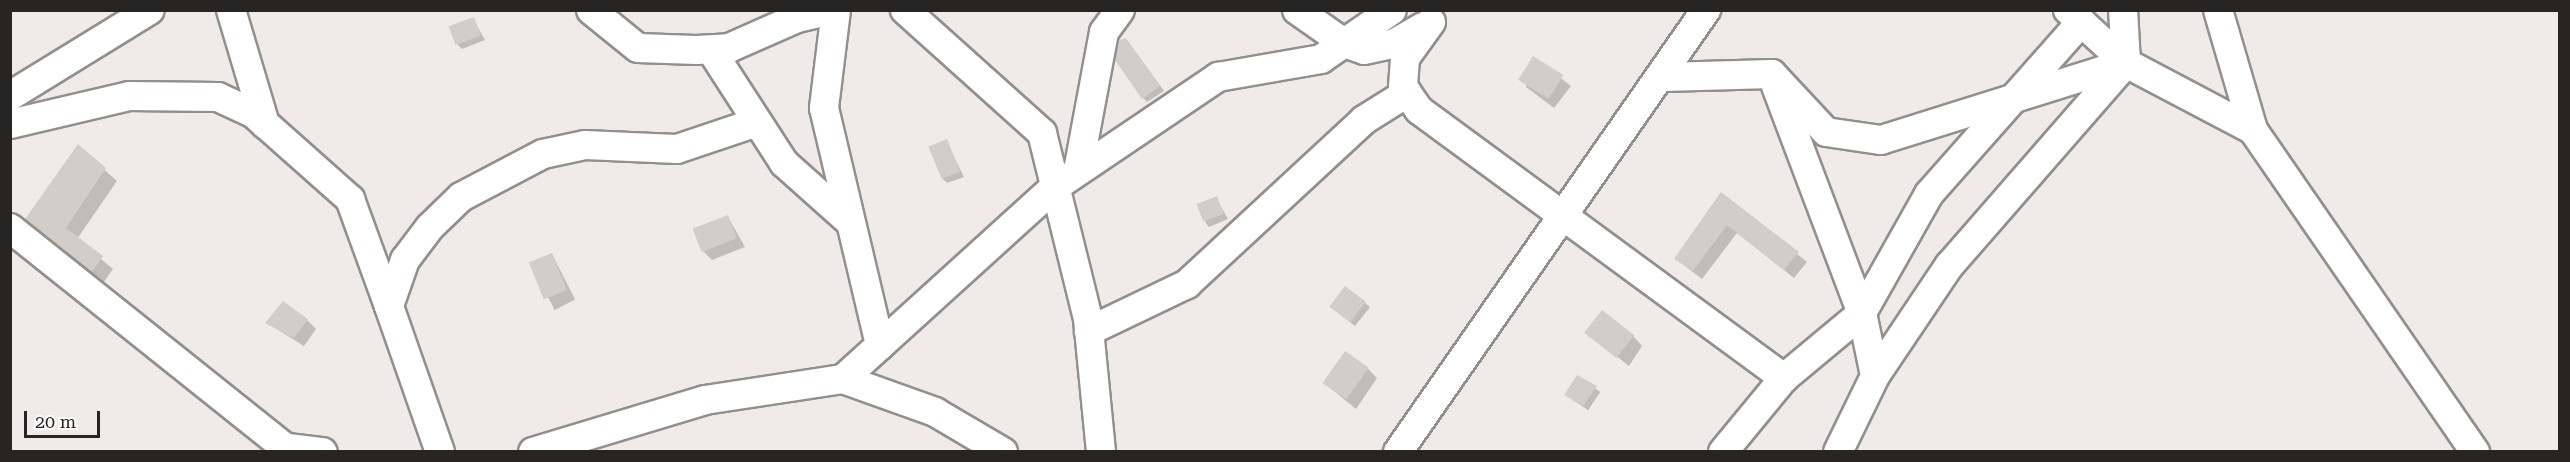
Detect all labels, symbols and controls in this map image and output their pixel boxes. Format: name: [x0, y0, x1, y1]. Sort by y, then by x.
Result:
scale bar: [27, 399, 104, 437]
text: 20 m: [35, 411, 76, 432]

